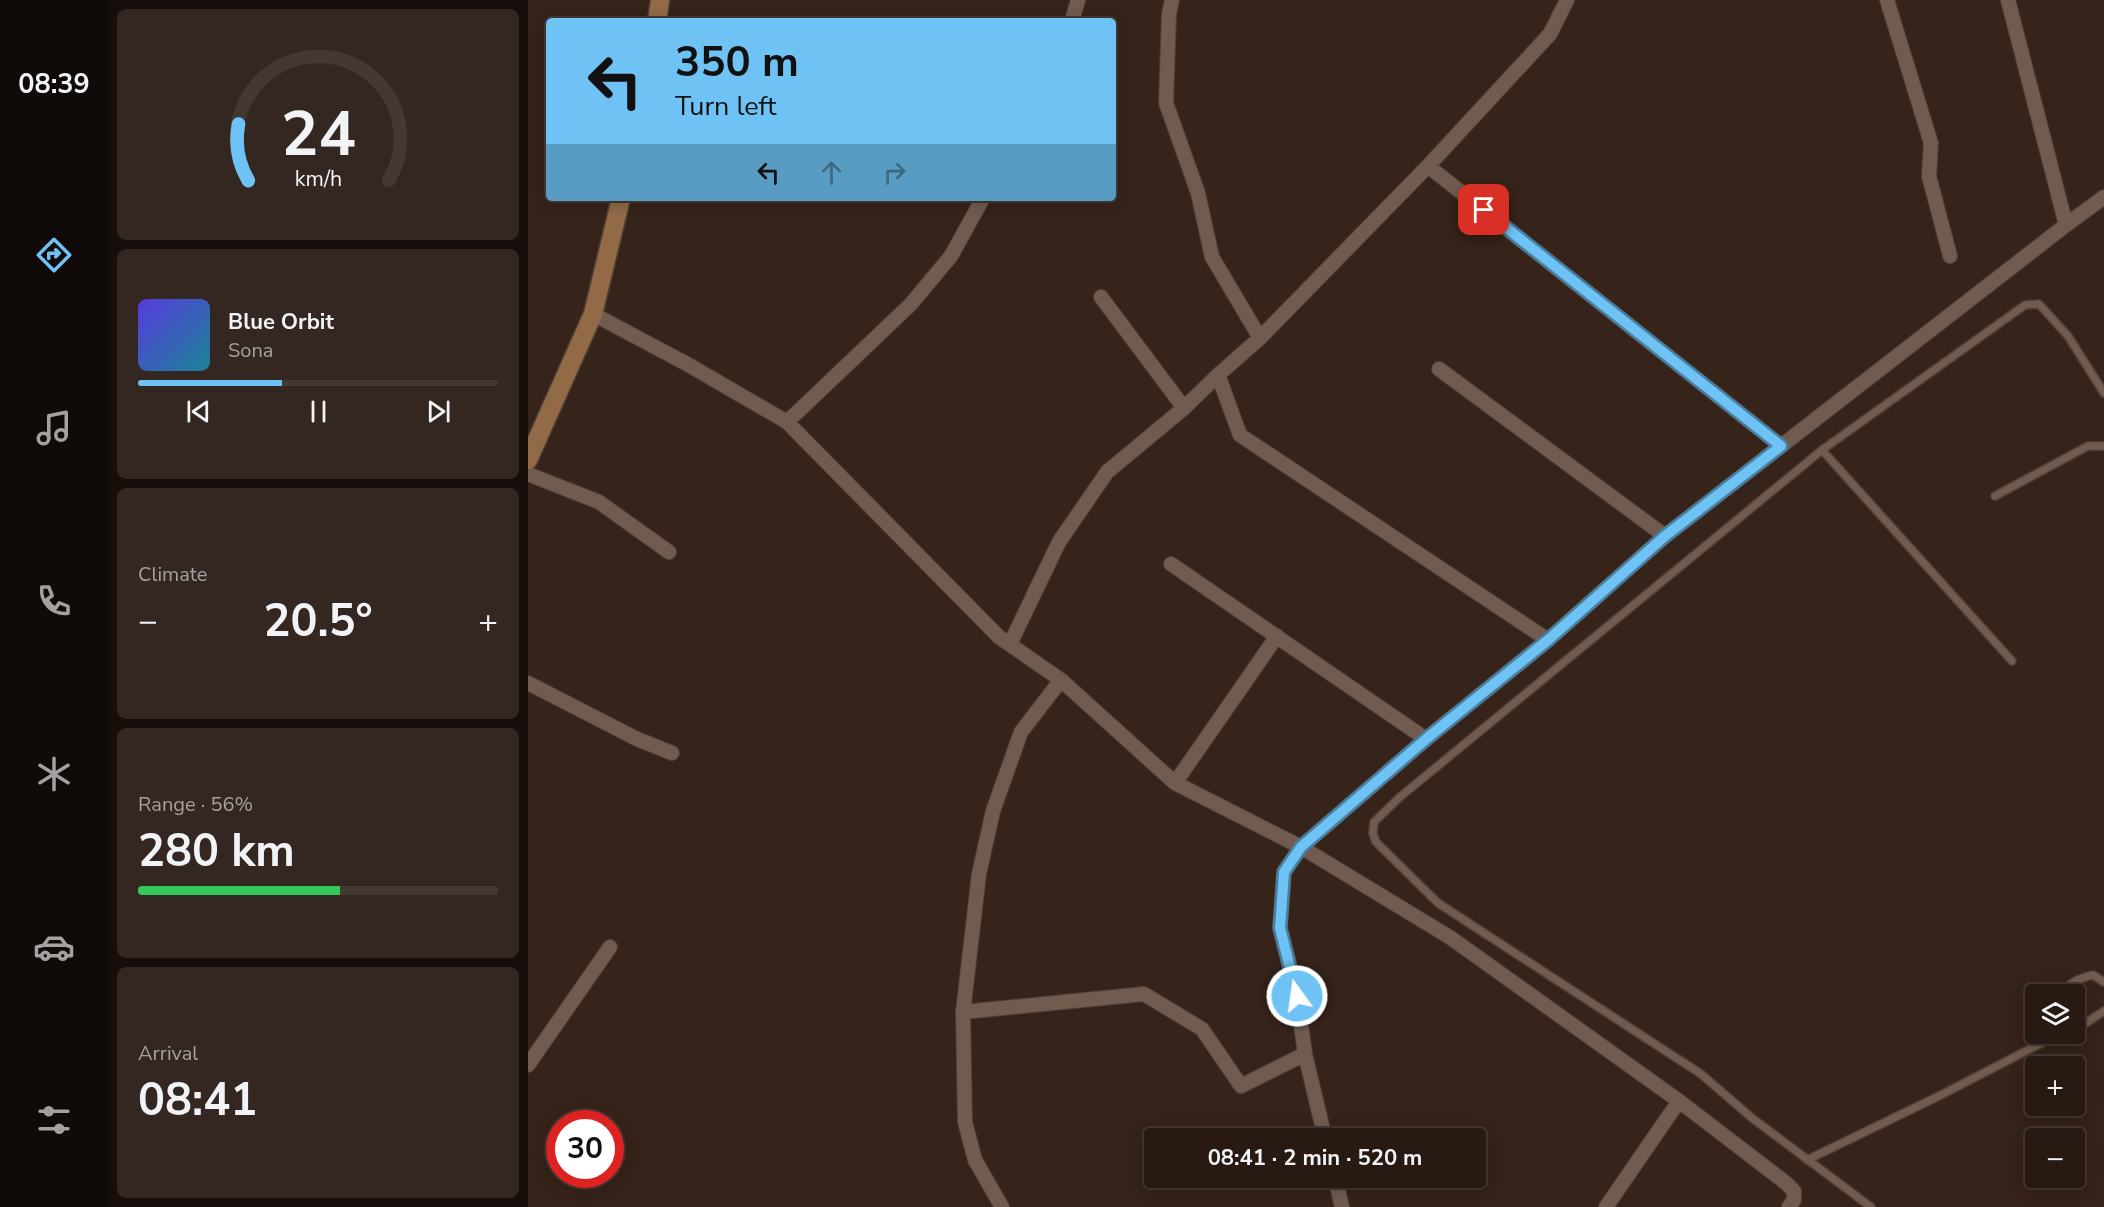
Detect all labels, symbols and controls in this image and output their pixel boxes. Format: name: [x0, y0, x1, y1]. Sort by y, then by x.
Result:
text: 350 m: [675, 34, 799, 91]
icon: left: [576, 42, 654, 120]
text: 08:39: [18, 66, 90, 103]
text: Turn left: [675, 88, 776, 125]
text: 24: [281, 92, 355, 177]
icon: left: [752, 156, 785, 189]
icon: ahead: [815, 156, 848, 189]
icon: right: [878, 156, 911, 189]
text: km/h: [294, 165, 342, 195]
pin: [1458, 184, 1509, 235]
icon: arrive: [1467, 193, 1500, 226]
icon: directions: [33, 234, 75, 276]
text: Blue Orbit: [228, 307, 334, 337]
text: Sona: [228, 337, 273, 364]
icon: previous: [182, 395, 215, 428]
icon: pause: [302, 395, 335, 428]
icon: next: [422, 395, 455, 428]
icon: music: [33, 407, 75, 449]
text: Climate: [138, 561, 207, 588]
icon: phone: [33, 580, 75, 622]
text: 20.5°: [263, 591, 373, 652]
text: −: [138, 599, 158, 644]
text: +: [478, 599, 498, 644]
icon: climate: [33, 753, 75, 795]
text: Range · 56%: [138, 791, 253, 818]
text: 280 km: [138, 821, 295, 882]
icon: car: [33, 926, 75, 968]
position arrow: [1265, 964, 1329, 1028]
map controls: [2025, 984, 2085, 1188]
button: layers: [2025, 984, 2085, 1044]
text: Arrival: [138, 1040, 198, 1067]
button: +: [2025, 1056, 2085, 1116]
text: 08:41: [138, 1070, 257, 1131]
icon: filters: [33, 1099, 75, 1141]
speed limit sign: 30: [546, 1110, 624, 1188]
button: −: [2025, 1128, 2085, 1188]
text: 08:41 · 2 min · 520 m: [1208, 1143, 1422, 1173]

